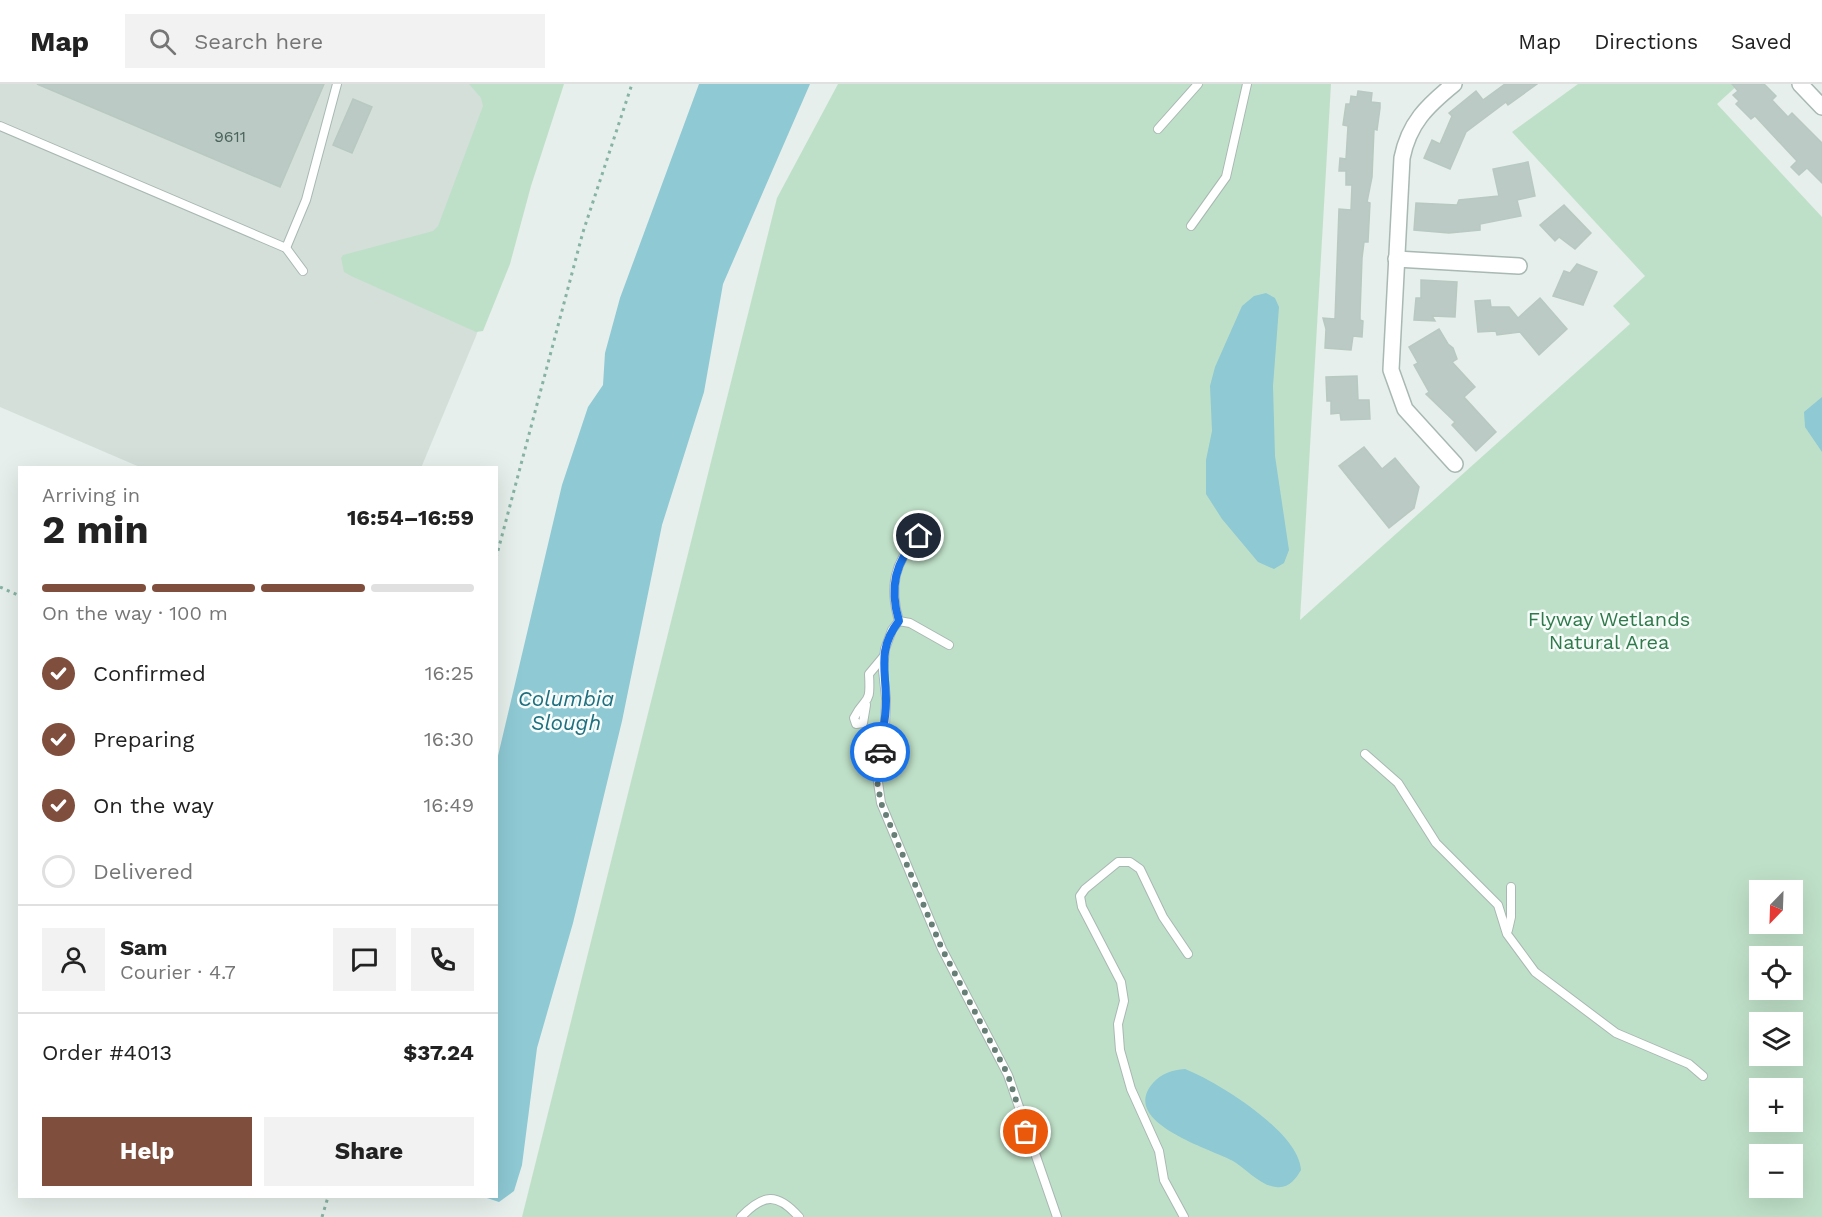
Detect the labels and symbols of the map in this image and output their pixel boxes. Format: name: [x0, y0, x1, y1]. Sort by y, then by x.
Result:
house number: 9611: [214, 127, 246, 146]
pin: [893, 510, 944, 561]
park label: Flyway Wetlands Natural Area: [1528, 607, 1690, 654]
water label: Columbia Slough: [518, 686, 614, 735]
courier: [850, 722, 910, 782]
north arrow: [1749, 880, 1803, 934]
pin: [1000, 1106, 1051, 1157]

